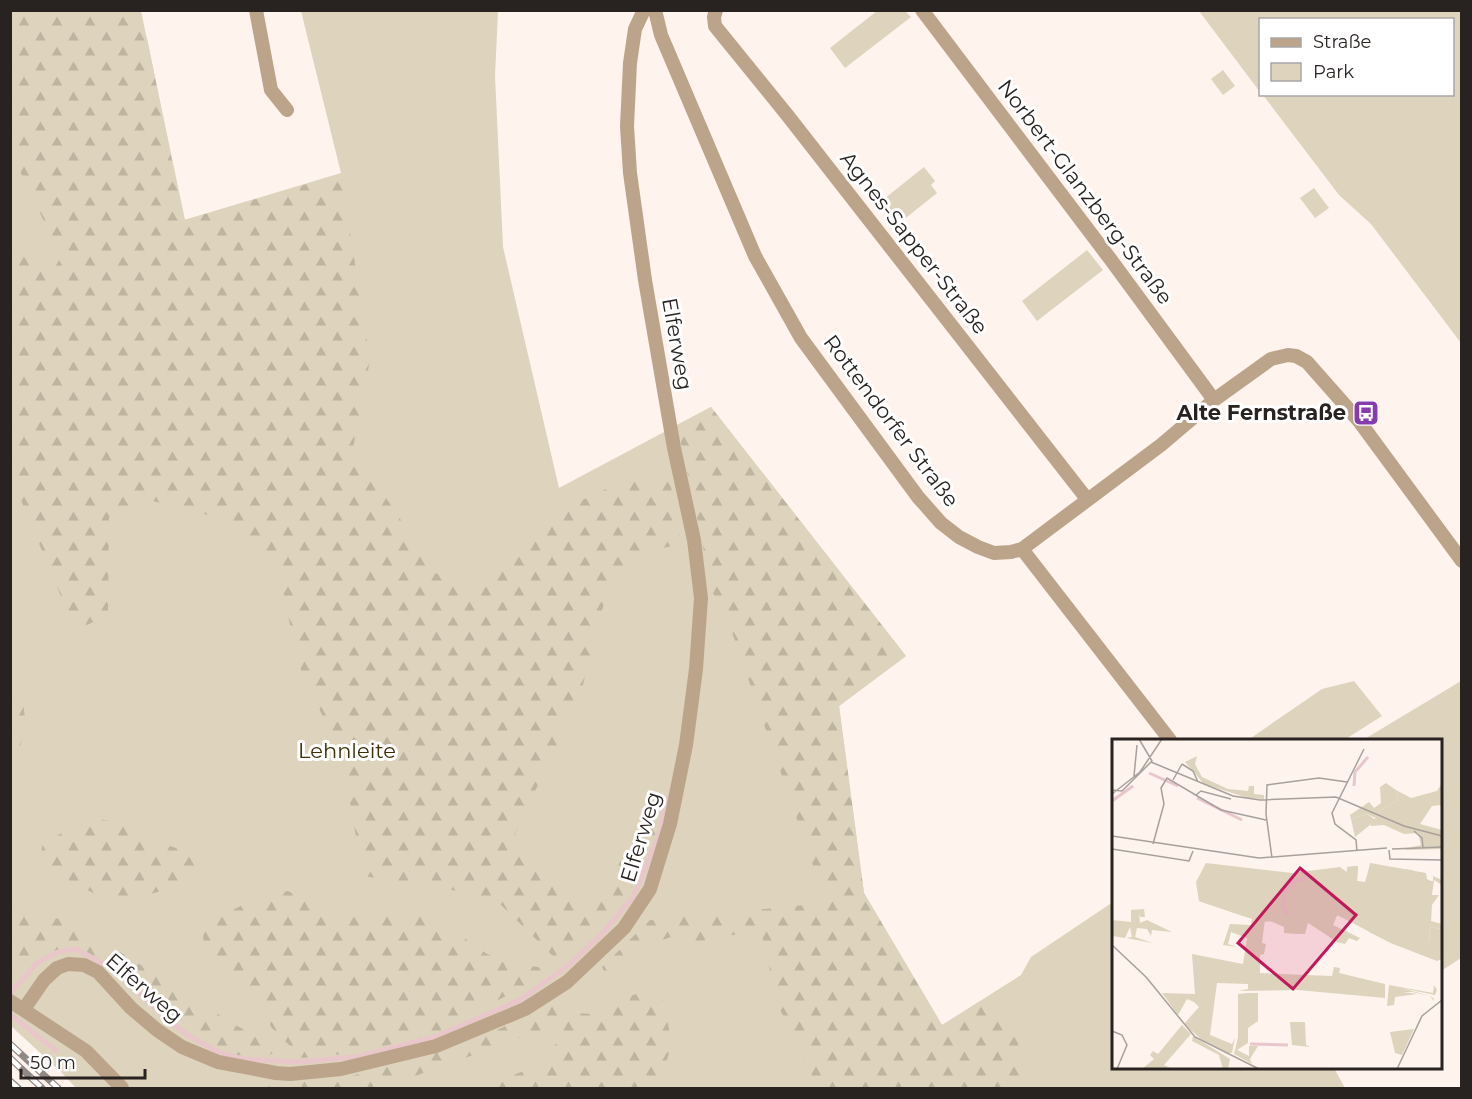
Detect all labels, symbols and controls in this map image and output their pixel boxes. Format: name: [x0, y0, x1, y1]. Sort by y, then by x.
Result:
legend: [1259, 18, 1454, 96]
text: Straße: [1313, 31, 1372, 53]
text: Park: [1313, 61, 1354, 83]
street label: Norbert-Glanzberg-Straße: [993, 74, 1178, 309]
street label: Agnes-Sapper-Straße: [835, 147, 993, 339]
street label: Elferweg: [657, 296, 698, 392]
street label: Rottendorfer Straße: [819, 330, 964, 512]
bus stop icon: Alte Fernstraße: [1351, 398, 1381, 428]
place label: Alte Fernstraße: [1175, 400, 1346, 425]
park label: Lehnleite: [298, 738, 396, 763]
inset map: [1112, 739, 1442, 1069]
street label: Elferweg: [615, 789, 666, 885]
street label: Elferweg: [101, 948, 188, 1028]
scale bar: [21, 1042, 146, 1080]
text: 50 m: [30, 1052, 76, 1074]

